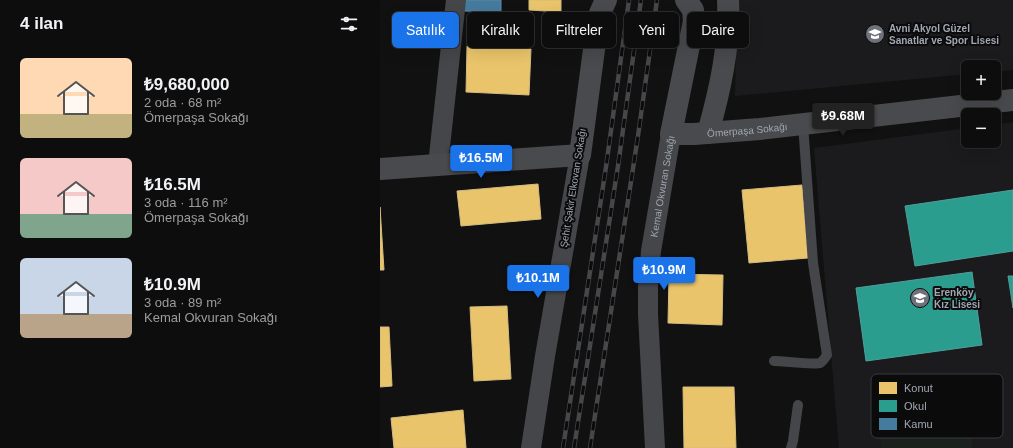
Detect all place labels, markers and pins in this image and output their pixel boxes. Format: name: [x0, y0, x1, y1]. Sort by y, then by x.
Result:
school or university icon: Avni Akyol Güzel Sanatlar ve Spor Lisesi: [864, 23, 886, 45]
place label: Avni Akyol Güzel Sanatlar ve Spor Lisesi: [889, 23, 999, 46]
pin: ₺9.68M: [810, 103, 876, 137]
pin: ₺16.5M: [448, 145, 514, 179]
pin: ₺10.9M: [631, 257, 697, 291]
pin: ₺10.1M: [505, 265, 571, 299]
school or university icon: Erenköy Kız Lisesi: [909, 287, 931, 309]
place label: Erenköy Kız Lisesi: [934, 287, 980, 310]

